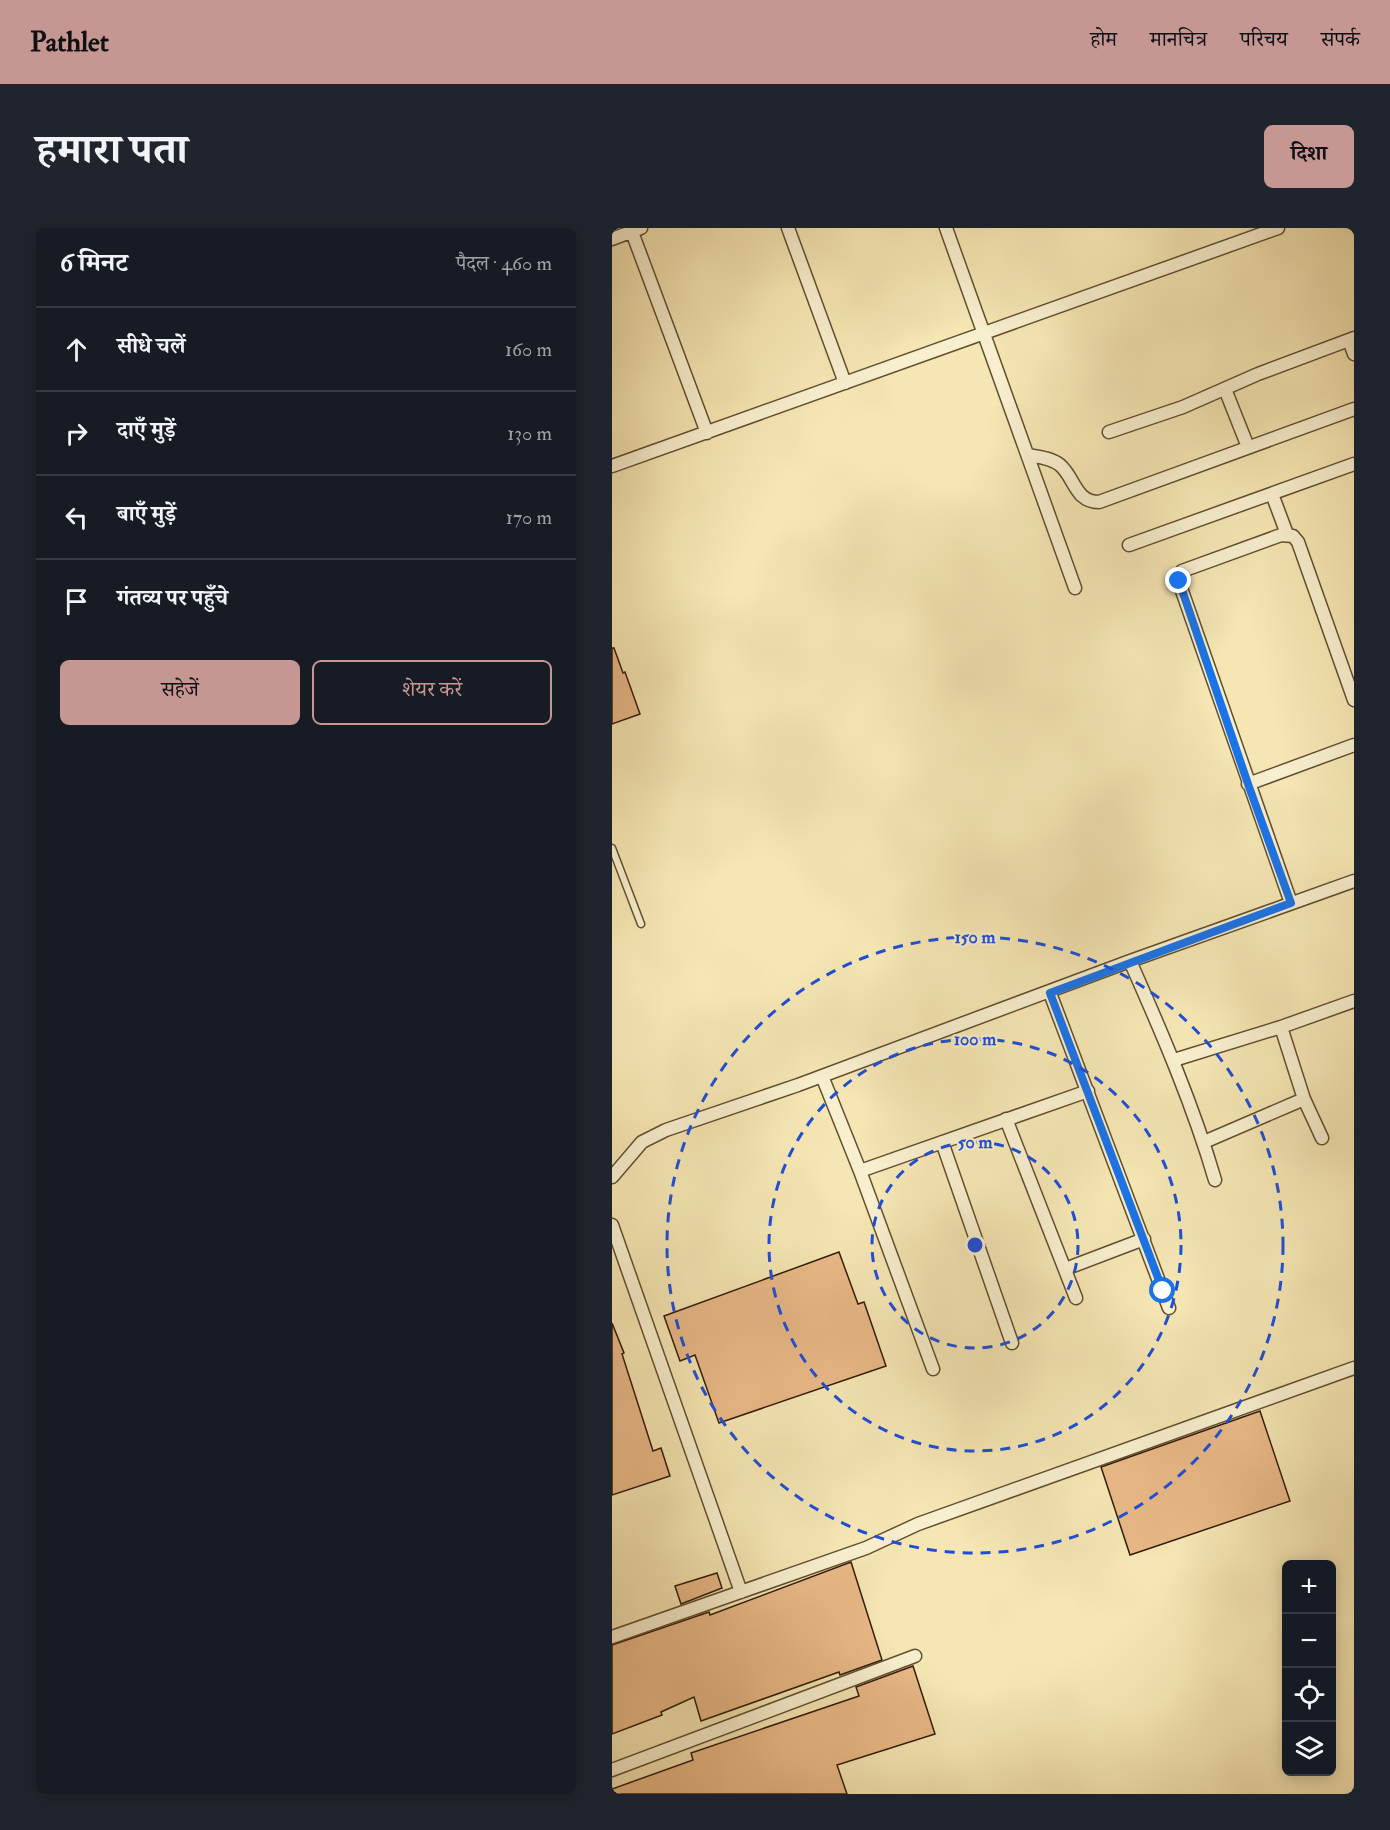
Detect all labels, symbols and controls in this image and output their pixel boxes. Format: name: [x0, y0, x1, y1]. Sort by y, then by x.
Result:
text: Pathlet: [30, 25, 109, 60]
text: होम: [1090, 26, 1117, 53]
text: मानचित्र: [1150, 26, 1207, 53]
text: परिचय: [1240, 26, 1288, 53]
text: संपर्क: [1321, 26, 1360, 53]
text: हमारा पता: [36, 124, 188, 176]
button: दिशा: [1264, 125, 1354, 188]
text: 6 मिनट: [60, 247, 128, 279]
text: पैदल · 460 m: [456, 251, 552, 276]
text: सीधे चलें: [117, 332, 185, 360]
icon: ahead: [60, 333, 93, 366]
text: 160 m: [505, 337, 552, 362]
text: दाएँ मुड़ें: [117, 416, 176, 444]
icon: right: [60, 417, 93, 450]
text: 130 m: [507, 421, 552, 446]
text: बाएँ मुड़ें: [117, 500, 176, 528]
icon: left: [60, 501, 93, 534]
text: 170 m: [506, 505, 552, 530]
route end: [1165, 567, 1191, 593]
text: गंतव्य पर पहुँचे: [117, 584, 228, 612]
icon: arrive: [60, 585, 93, 618]
button: सहेजें: [60, 660, 300, 725]
button: शेयर करें: [312, 660, 552, 725]
text: 150 m: [954, 926, 997, 949]
text: 100 m: [954, 1028, 997, 1051]
text: 50 m: [958, 1131, 993, 1154]
centre of rings: [965, 1235, 985, 1255]
route start: [1149, 1277, 1175, 1303]
map controls: [1282, 1560, 1336, 1776]
button: +: [1282, 1560, 1336, 1614]
button: −: [1282, 1614, 1336, 1668]
button: locate: [1282, 1668, 1336, 1722]
button: layers: [1282, 1722, 1336, 1776]

